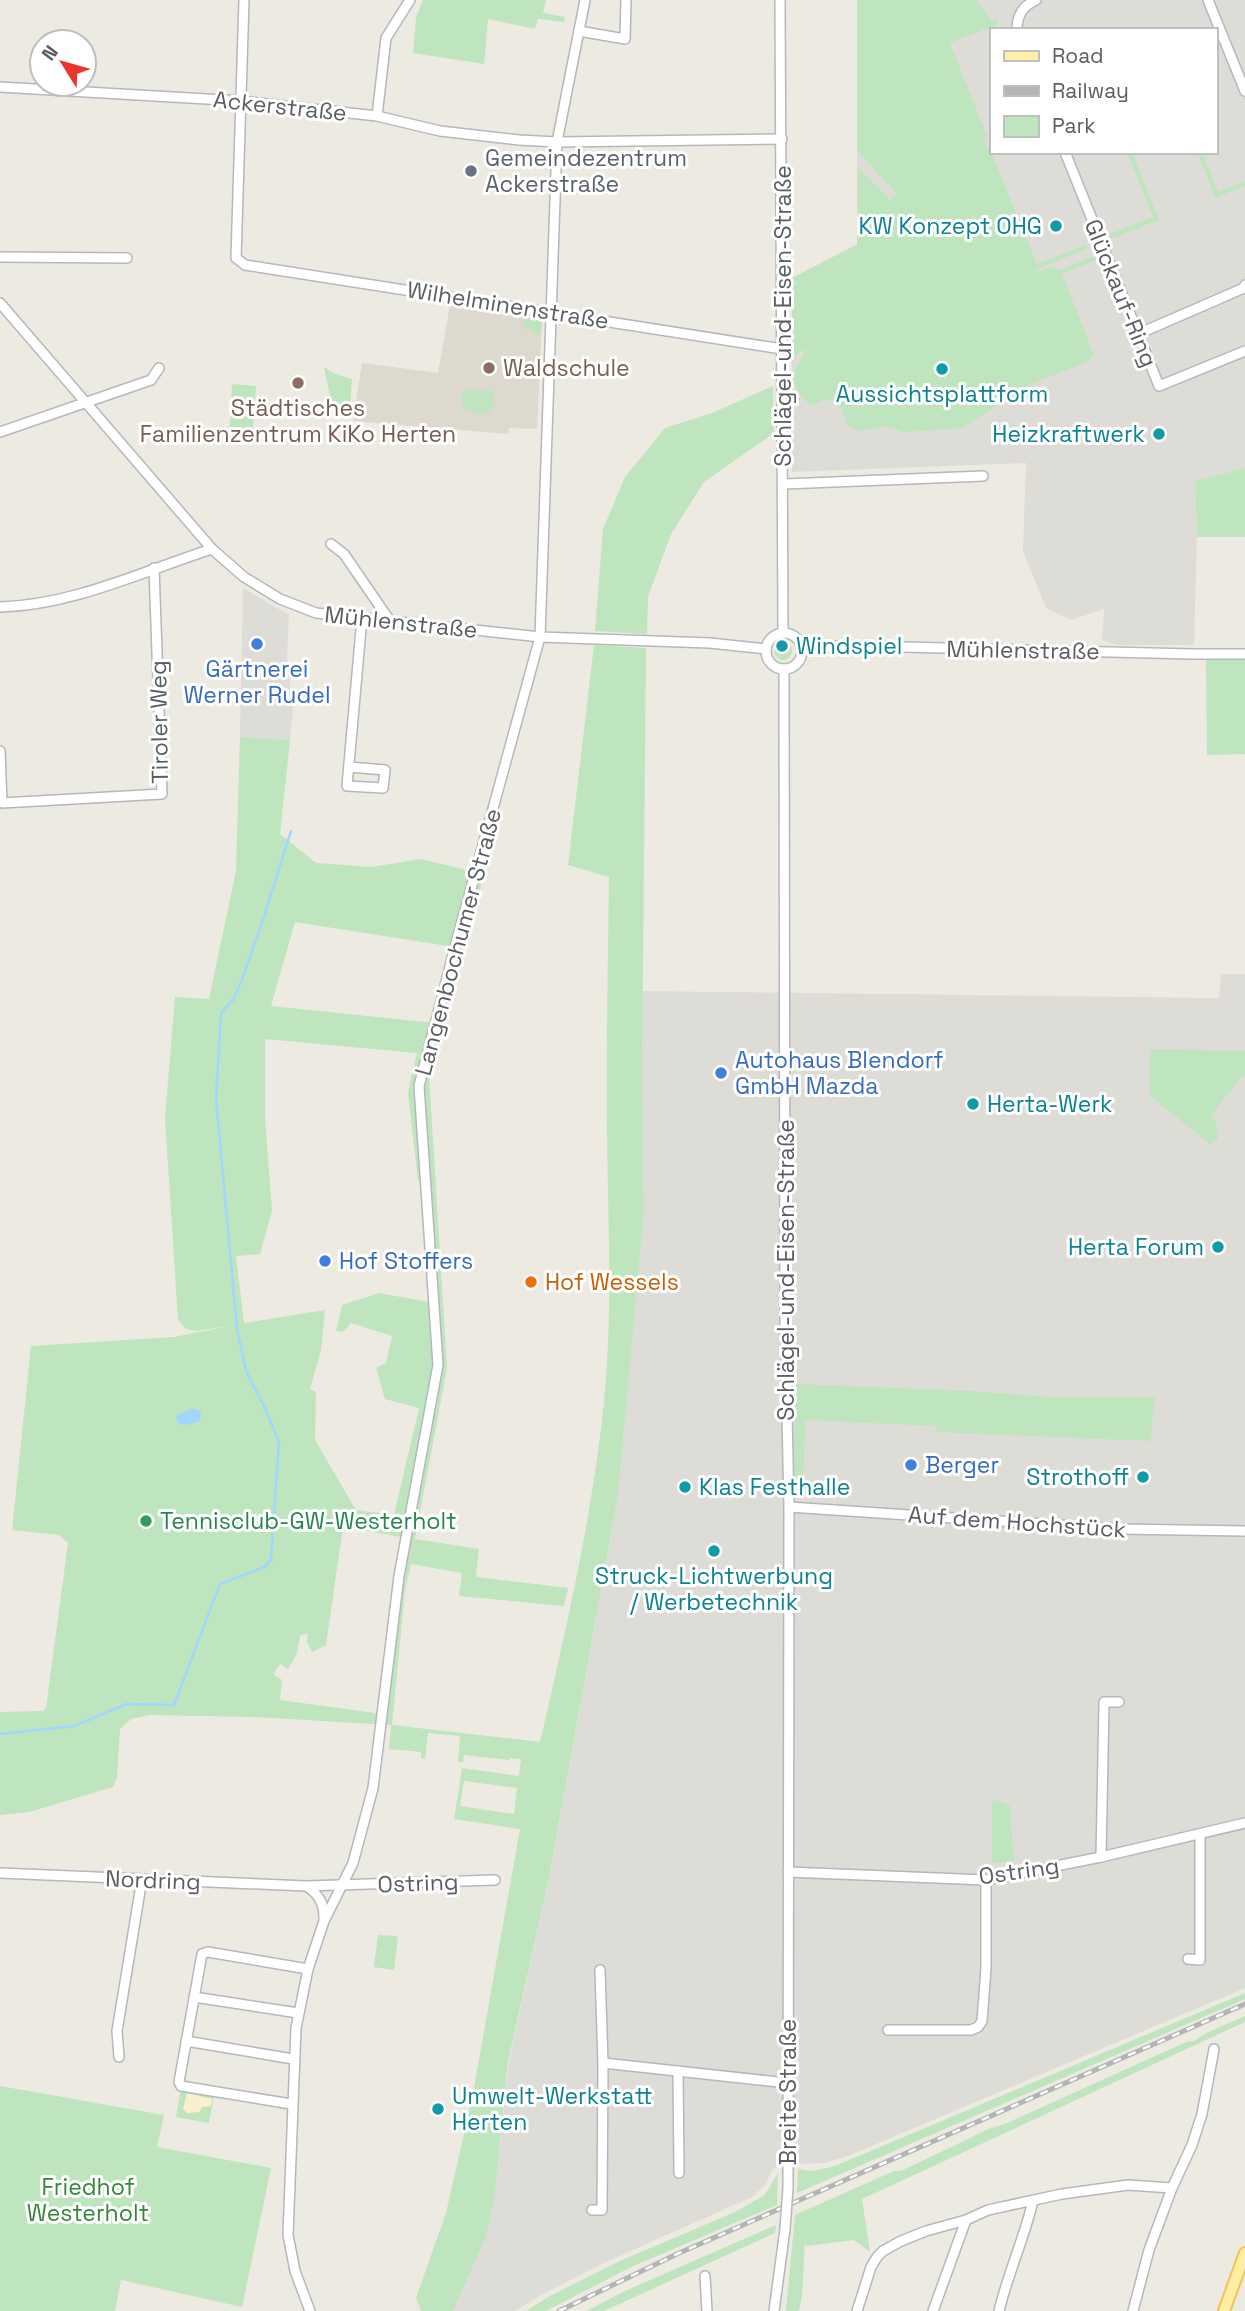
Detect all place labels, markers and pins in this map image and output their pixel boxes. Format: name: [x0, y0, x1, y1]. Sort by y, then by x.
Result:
place label: Gemeindezentrum Ackerstraße: [485, 143, 687, 199]
marker: Gemeindezentrum Ackerstraße: [463, 163, 479, 179]
place label: KW Konzept OHG: [859, 211, 1042, 241]
marker: KW Konzept OHG: [1048, 218, 1064, 234]
place label: Waldschule: [503, 353, 630, 383]
marker: Waldschule: [481, 360, 497, 376]
marker: Aussichtsplattform: [934, 361, 950, 377]
marker: Städtisches Familienzentrum KiKo Herten: [290, 375, 306, 391]
place label: Aussichtsplattform: [836, 379, 1048, 409]
place label: Städtisches Familienzentrum KiKo Herten: [140, 393, 456, 449]
place label: Heizkraftwerk: [992, 419, 1145, 449]
marker: Heizkraftwerk: [1151, 426, 1167, 442]
place label: Windspiel: [796, 631, 903, 661]
marker: Gärtnerei Werner Rudel: [249, 636, 265, 652]
marker: Windspiel: [774, 638, 790, 654]
place label: Gärtnerei Werner Rudel: [183, 654, 331, 710]
place label: Autohaus Blendorf GmbH Mazda: [735, 1045, 944, 1101]
marker: Autohaus Blendorf GmbH Mazda: [713, 1065, 729, 1081]
place label: Herta-Werk: [987, 1089, 1112, 1119]
marker: Herta-Werk: [965, 1096, 981, 1112]
place label: Herta Forum: [1068, 1232, 1204, 1262]
marker: Herta Forum: [1210, 1239, 1226, 1255]
place label: Hof Stoffers: [339, 1246, 473, 1276]
marker: Hof Stoffers: [317, 1253, 333, 1269]
place label: Hof Wessels: [545, 1267, 679, 1297]
marker: Hof Wessels: [523, 1274, 539, 1290]
place label: Berger: [925, 1450, 999, 1480]
marker: Berger: [903, 1457, 919, 1473]
place label: Strothoff: [1026, 1462, 1129, 1492]
marker: Strothoff: [1135, 1469, 1151, 1485]
place label: Klas Festhalle: [699, 1472, 850, 1502]
marker: Klas Festhalle: [677, 1479, 693, 1495]
place label: Tennisclub-GW-Westerholt: [160, 1506, 457, 1536]
marker: Tennisclub-GW-Westerholt: [138, 1513, 154, 1529]
marker: Struck-Lichtwerbung / Werbetechnik: [706, 1543, 722, 1559]
place label: Struck-Lichtwerbung / Werbetechnik: [595, 1561, 833, 1617]
place label: Umwelt-Werkstatt Herten: [452, 2081, 652, 2137]
marker: Umwelt-Werkstatt Herten: [430, 2101, 446, 2117]

